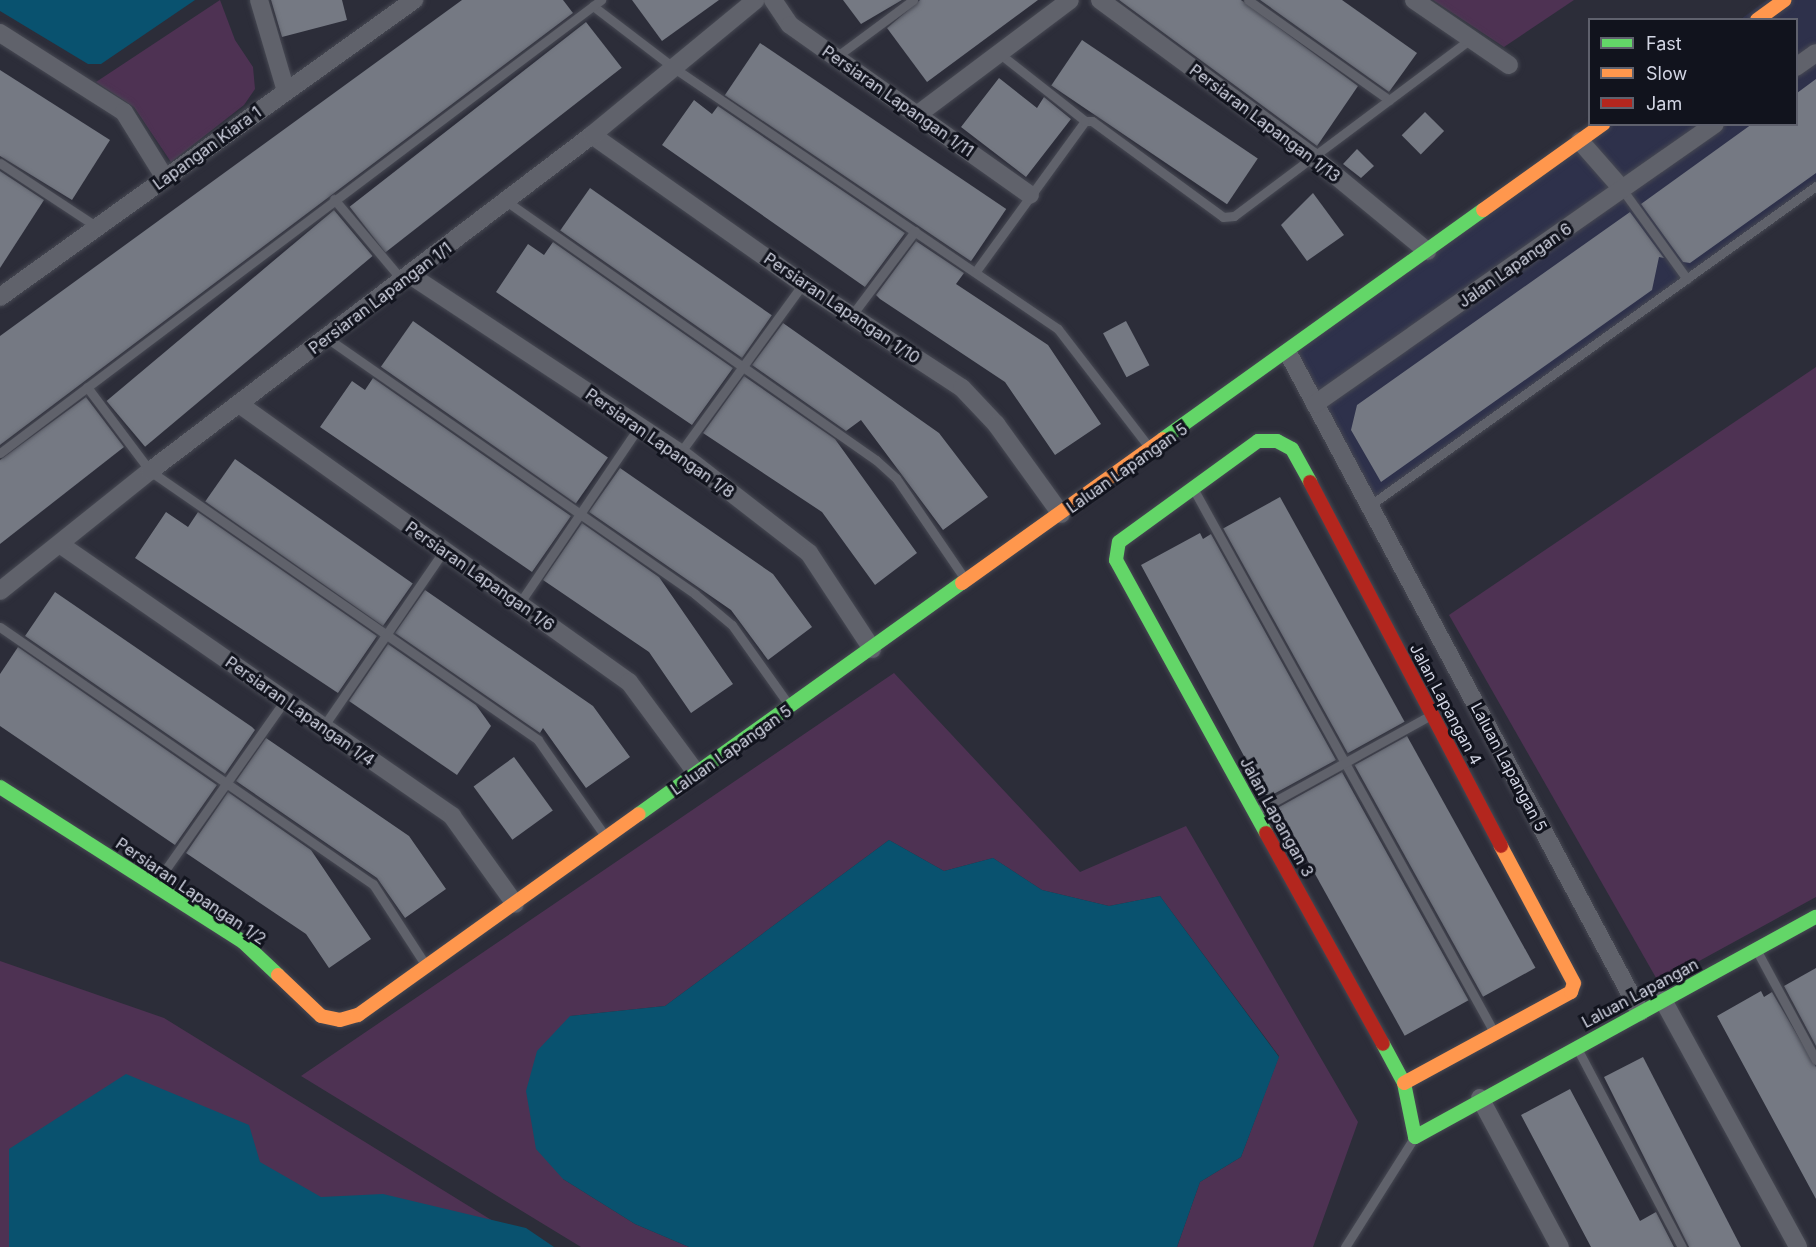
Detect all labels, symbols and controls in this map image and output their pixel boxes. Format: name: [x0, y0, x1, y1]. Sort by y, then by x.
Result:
legend: [1588, 18, 1798, 126]
text: Fast: [1646, 33, 1682, 54]
street label: Persiaran Lapangan 1/11: [819, 41, 977, 161]
street label: Persiaran Lapangan 1/13: [1186, 60, 1344, 186]
text: Slow: [1646, 63, 1687, 84]
text: Jam: [1646, 93, 1682, 114]
street label: Lapangan Kiara 1: [149, 102, 265, 194]
street label: Jalan Lapangan 6: [1455, 219, 1575, 311]
street label: Persiaran Lapangan 1/1: [305, 238, 455, 358]
street label: Persiaran Lapangan 1/10: [760, 249, 924, 367]
street label: Persiaran Lapangan 1/8: [582, 384, 738, 502]
street label: Laluan Lapangan 5: [1063, 419, 1191, 517]
street label: Persiaran Lapangan 1/6: [402, 517, 558, 635]
street label: Jalan Lapangan 4: [1406, 640, 1486, 768]
street label: Persiaran Lapangan 1/4: [222, 652, 378, 770]
street label: Laluan Lapangan 5: [1467, 699, 1551, 835]
street label: Laluan Lapangan 5: [667, 701, 795, 799]
street label: Jalan Lapangan 3: [1236, 754, 1318, 880]
street label: Persiaran Lapangan 1/2: [112, 834, 270, 948]
street label: Laluan Lapangan: [1579, 954, 1701, 1032]

